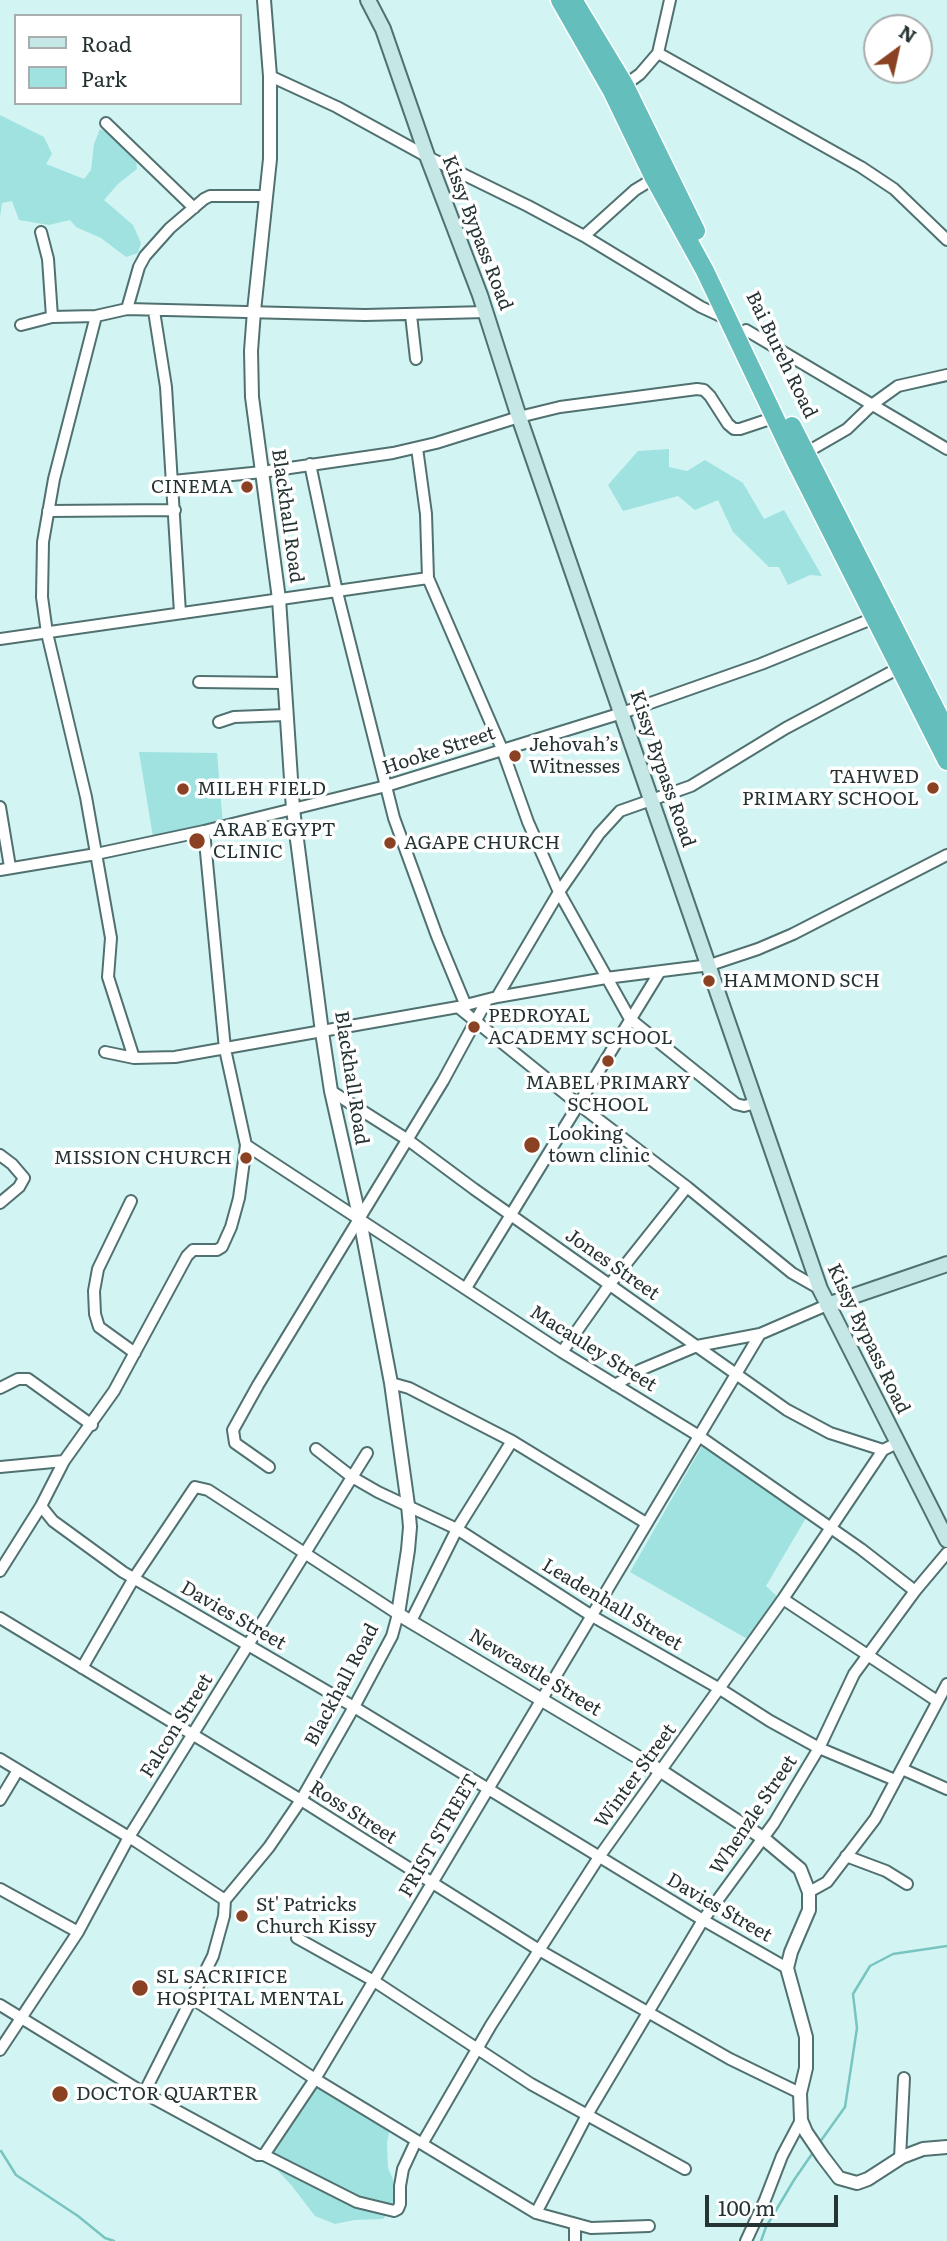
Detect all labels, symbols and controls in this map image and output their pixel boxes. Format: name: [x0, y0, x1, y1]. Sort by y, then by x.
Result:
legend: [14, 14, 242, 105]
north arrow: [863, 14, 933, 84]
text: N: [894, 17, 923, 49]
text: Road: [81, 27, 132, 58]
text: Park: [81, 62, 127, 93]
street label: Kissy Bypass Road: [437, 152, 517, 314]
street label: Bai Bureh Road: [740, 288, 822, 422]
street label: Blackhall Road: [266, 447, 308, 585]
place label: CINEMA: [151, 476, 233, 498]
marker: CINEMA: [239, 479, 255, 495]
street label: Kissy Bypass Road: [624, 688, 700, 850]
street label: Hooke Street: [380, 722, 498, 780]
place label: Jehovah’s Witnesses: [529, 734, 620, 778]
marker: Jehovah’s Witnesses: [507, 748, 523, 764]
place label: TAHWED PRIMARY SCHOOL: [742, 766, 919, 810]
place label: MILEH FIELD: [197, 778, 326, 800]
marker: TAHWED PRIMARY SCHOOL: [925, 780, 941, 796]
marker: MILEH FIELD: [175, 781, 191, 797]
place label: ARAB EGYPT CLINIC: [213, 819, 336, 863]
marker: ARAB EGYPT CLINIC: [187, 831, 207, 851]
place label: AGAPE CHURCH: [404, 832, 560, 854]
marker: AGAPE CHURCH: [382, 835, 398, 851]
place label: HAMMOND SCH: [723, 970, 880, 992]
marker: HAMMOND SCH: [701, 973, 717, 989]
place label: PEDROYAL ACADEMY SCHOOL: [488, 1005, 673, 1049]
street label: Blackhall Road: [329, 1009, 373, 1147]
marker: PEDROYAL ACADEMY SCHOOL: [466, 1019, 482, 1035]
marker: MABEL PRIMARY SCHOOL: [600, 1053, 616, 1069]
place label: MABEL PRIMARY SCHOOL: [525, 1072, 691, 1116]
place label: Looking town clinic: [548, 1123, 650, 1167]
marker: Looking town clinic: [522, 1135, 542, 1155]
place label: MISSION CHURCH: [54, 1147, 232, 1169]
marker: MISSION CHURCH: [238, 1150, 254, 1166]
street label: Jones Street: [561, 1224, 663, 1306]
street label: Kissy Bypass Road: [822, 1260, 914, 1418]
street label: Macauley Street: [525, 1301, 661, 1397]
street label: Leadenhall Street: [538, 1554, 686, 1656]
street label: Davies Street: [176, 1577, 290, 1655]
street label: Blackhall Road: [300, 1620, 384, 1750]
street label: Newcastle Street: [465, 1624, 605, 1722]
street label: Falcon Street: [136, 1670, 218, 1782]
street label: Winter Street: [591, 1720, 681, 1832]
street label: Whenzle Street: [706, 1751, 802, 1879]
street label: FRIST STREET: [395, 1770, 483, 1902]
street label: Ross Street: [305, 1776, 401, 1850]
street label: Davies Street: [662, 1869, 776, 1947]
place label: St' Patricks Church Kissy: [256, 1894, 376, 1938]
marker: St' Patricks Church Kissy: [234, 1908, 250, 1924]
place label: SL SACRIFICE HOSPITAL MENTAL: [156, 1966, 344, 2010]
marker: SL SACRIFICE HOSPITAL MENTAL: [130, 1978, 150, 1998]
place label: DOCTOR QUARTER: [76, 2083, 258, 2105]
marker: DOCTOR QUARTER: [50, 2084, 70, 2104]
scale bar: [709, 2182, 842, 2226]
text: 100 m: [718, 2191, 775, 2222]

